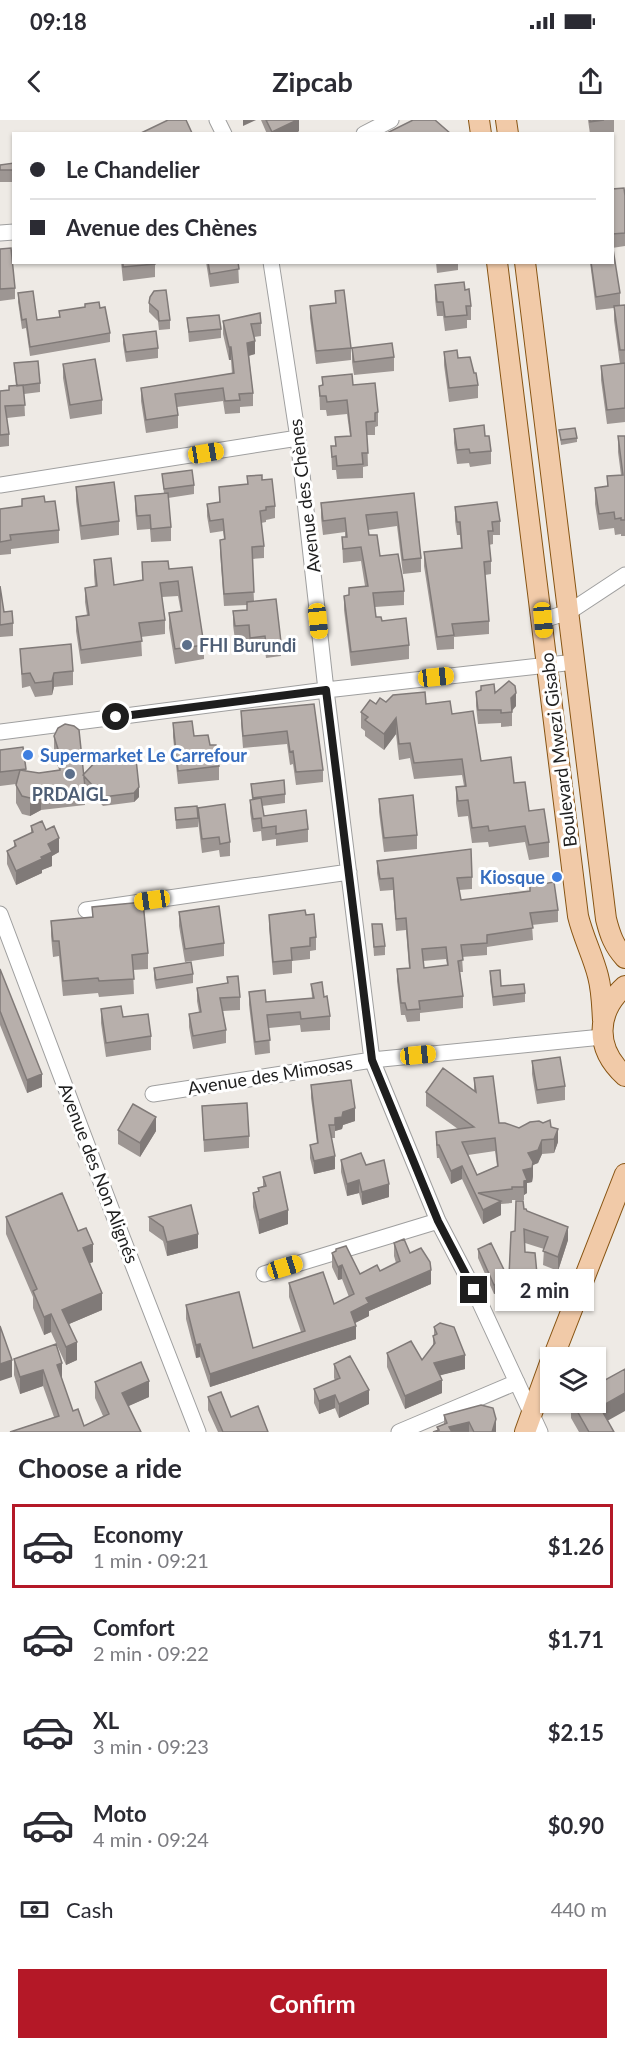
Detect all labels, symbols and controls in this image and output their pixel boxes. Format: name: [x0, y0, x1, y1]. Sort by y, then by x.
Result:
text: 09:18: [30, 8, 87, 35]
icon: back: [18, 65, 51, 98]
text: Zipcab: [272, 65, 353, 98]
icon: share: [574, 65, 607, 98]
text: Le Chandelier: [66, 156, 200, 183]
text: Avenue des Chènes: [66, 214, 257, 241]
street label: Avenue des Chènes: [284, 417, 324, 574]
car: [187, 441, 225, 465]
car: [532, 601, 554, 639]
car: [307, 602, 329, 640]
place label: FHI Burundi: [199, 634, 296, 656]
marker: FHI Burundi: [180, 638, 194, 652]
street label: Boulevard Mwezi Gisabo: [535, 651, 581, 849]
car: [417, 666, 455, 688]
route start: [102, 703, 129, 730]
place label: Supermarket Le Carrefour: [40, 744, 247, 766]
marker: Supermarket Le Carrefour: [21, 748, 35, 762]
marker: PRDAIGL: [63, 767, 77, 781]
place label: PRDAIGL: [32, 783, 109, 805]
place label: Kiosque: [480, 866, 545, 888]
marker: Kiosque: [550, 870, 564, 884]
car: [133, 889, 171, 911]
car: [399, 1044, 437, 1066]
street label: Avenue des Mimosas: [186, 1051, 354, 1099]
street label: Avenue des Non Alignés: [54, 1080, 144, 1266]
car: [265, 1253, 305, 1281]
callout: 2 min: [495, 1269, 594, 1311]
route end: [460, 1276, 487, 1303]
text: 2 min: [520, 1278, 569, 1302]
map controls: [540, 1347, 606, 1413]
button: layers: [540, 1347, 606, 1413]
text: Choose a ride: [18, 1451, 182, 1484]
icon: car: [21, 1519, 75, 1573]
text: Economy: [93, 1521, 183, 1548]
text: $1.26: [548, 1533, 604, 1560]
text: 1 min · 09:21: [93, 1548, 209, 1572]
icon: car: [21, 1612, 75, 1666]
text: Comfort: [93, 1614, 175, 1641]
text: $1.71: [548, 1626, 604, 1653]
text: 2 min · 09:22: [93, 1641, 209, 1665]
icon: car: [21, 1705, 75, 1759]
text: XL: [93, 1707, 119, 1734]
text: $2.15: [548, 1719, 604, 1746]
text: 3 min · 09:23: [93, 1734, 209, 1758]
icon: car: [21, 1798, 75, 1852]
text: Moto: [93, 1800, 147, 1827]
text: $0.90: [548, 1812, 604, 1839]
text: 4 min · 09:24: [93, 1827, 209, 1851]
icon: cash: [18, 1893, 51, 1926]
text: Cash: [66, 1896, 113, 1923]
text: 440 m: [551, 1897, 607, 1921]
button: Confirm: [18, 1969, 607, 2038]

